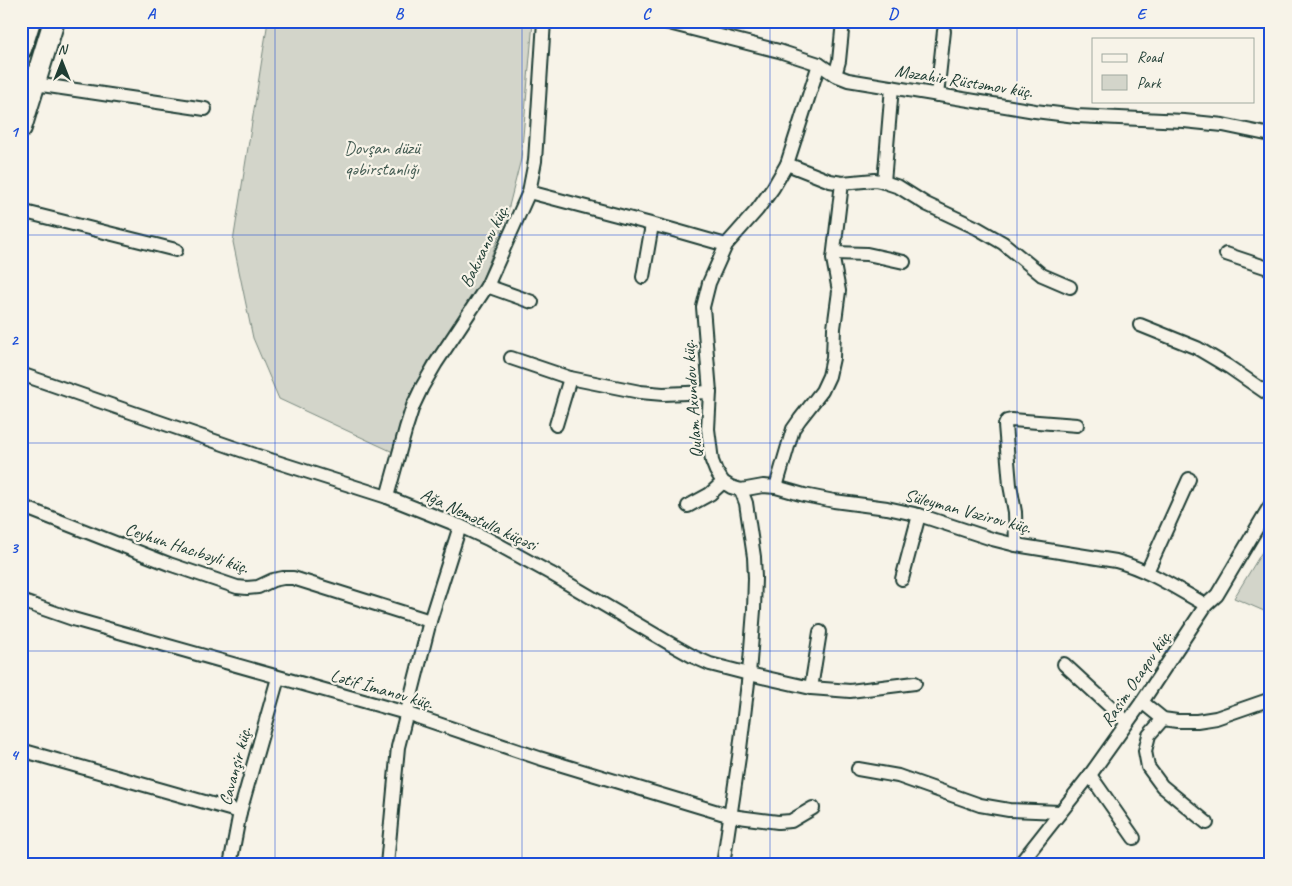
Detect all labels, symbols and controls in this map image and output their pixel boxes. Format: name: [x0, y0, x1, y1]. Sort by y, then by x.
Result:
text: A: [147, 4, 157, 24]
text: B: [395, 4, 405, 24]
text: C: [642, 4, 652, 24]
text: D: [888, 4, 899, 24]
text: E: [1137, 4, 1148, 24]
north arrow: [38, 38, 88, 88]
legend: [1092, 38, 1254, 102]
text: N: [58, 41, 69, 58]
text: Road: [1137, 48, 1164, 67]
street label: Məzahir Rüstəmov küç.: [893, 59, 1035, 103]
text: Park: [1137, 74, 1162, 93]
text: 1: [10, 122, 19, 142]
park label: Dovşan düzü qəbirstanlığı: [344, 137, 422, 180]
street label: Bakıxanov küç.: [455, 201, 514, 291]
text: 2: [10, 330, 19, 350]
street label: Qulam Axundov küç.: [677, 339, 707, 459]
street label: Ağa Nemətulla küçəsi: [417, 483, 543, 557]
street label: Süleyman Vəzirov küç.: [902, 483, 1034, 539]
street label: Ceyhun Hacıbəyli küç.: [122, 518, 252, 578]
text: 3: [10, 538, 19, 558]
street label: Rasim Ocaqov küç.: [1096, 625, 1177, 730]
street label: Lətif İmanov küç.: [328, 664, 436, 714]
street label: Cavanşir küç.: [214, 724, 256, 808]
text: 4: [10, 745, 19, 765]

